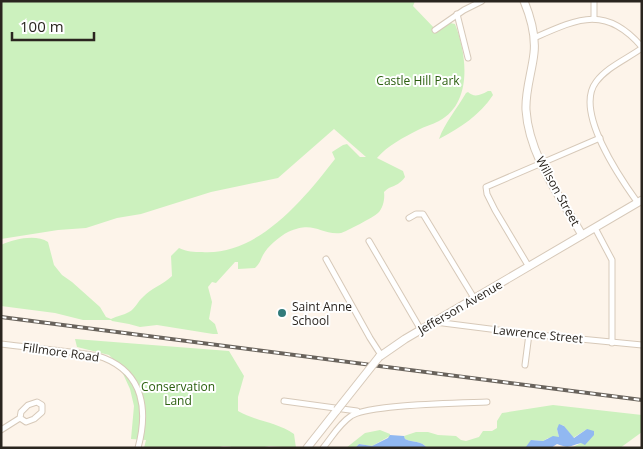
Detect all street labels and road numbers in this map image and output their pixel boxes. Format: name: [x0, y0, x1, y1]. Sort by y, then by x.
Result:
street label: Willson Street: [532, 153, 584, 229]
street label: Jefferson Avenue: [414, 276, 506, 339]
street label: Lawrence Street: [492, 321, 584, 347]
street label: Fillmore Road: [22, 338, 100, 366]

